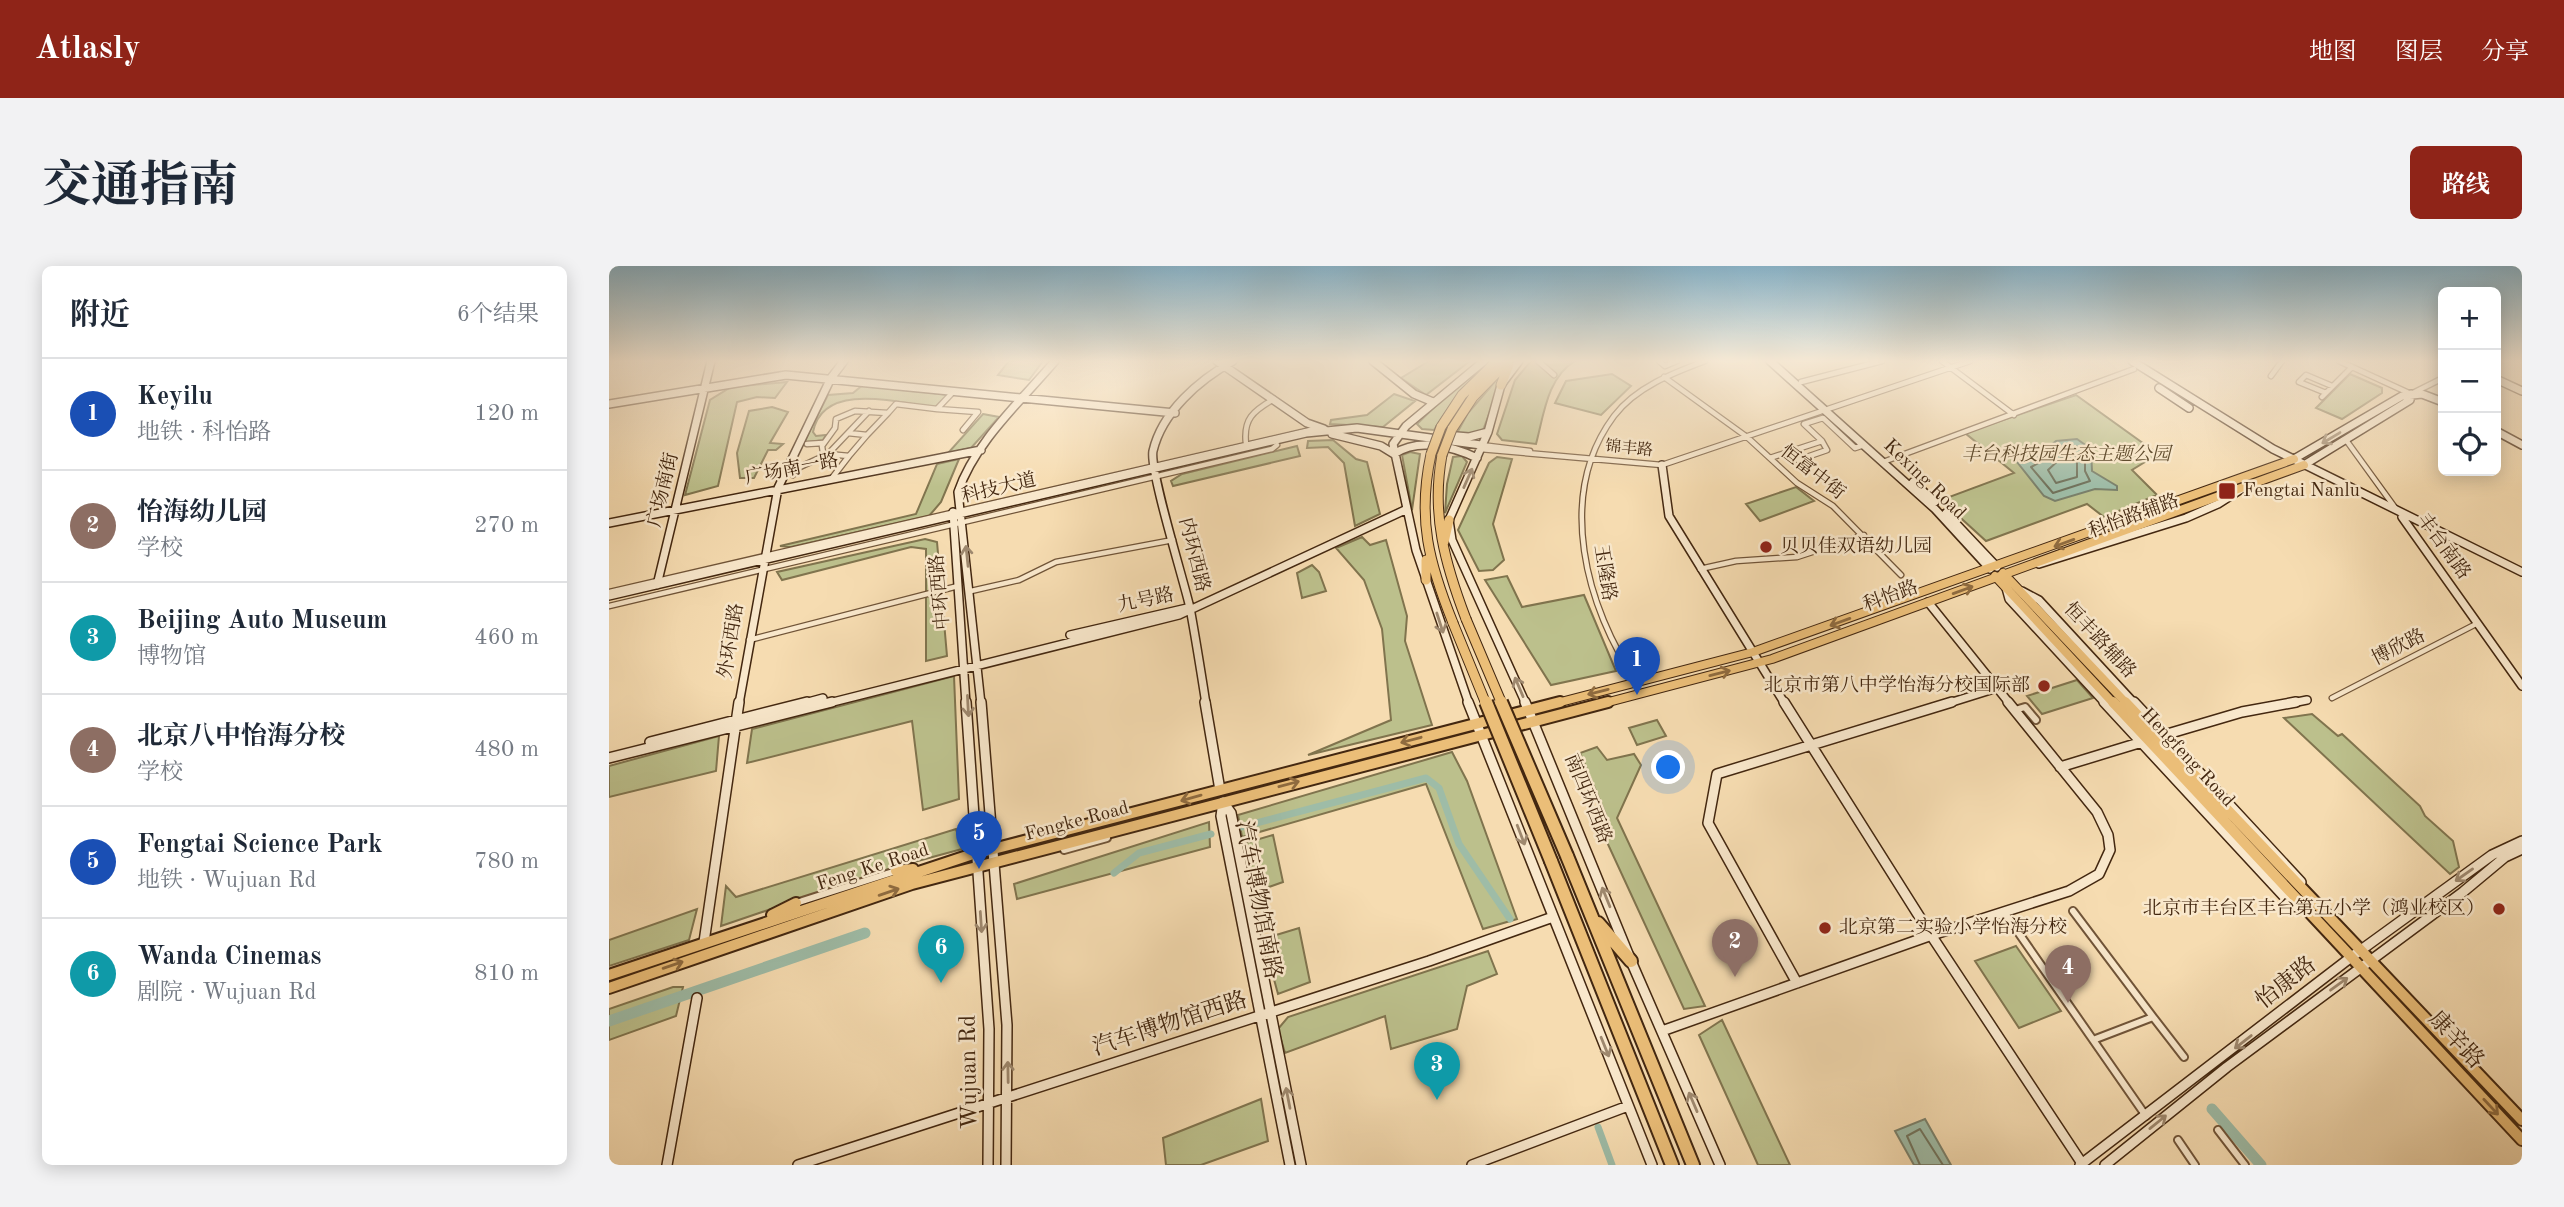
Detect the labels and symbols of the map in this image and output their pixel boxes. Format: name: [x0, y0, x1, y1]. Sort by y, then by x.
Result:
one-way arrow: [2322, 432, 2342, 446]
street label: Kexing Road: [1879, 436, 1969, 524]
street label: 锦丰路: [1604, 437, 1654, 459]
street label: 恒富中街: [1776, 440, 1850, 504]
park label: 丰台科技园生态主题公园: [1961, 444, 2173, 465]
street label: 广场南一路: [743, 449, 840, 488]
street label: 广场南街: [643, 450, 682, 529]
street label: 科技大道: [959, 468, 1038, 507]
one-way arrow: [1462, 468, 1475, 489]
marker: Fengtai Nanlu: [2217, 481, 2237, 501]
place label: Fengtai Nanlu: [2243, 482, 2360, 501]
street label: 科怡路辅路: [2085, 490, 2182, 542]
street label: 丰台南路: [2413, 509, 2475, 583]
street label: 内环西路: [1175, 515, 1213, 594]
place label: 贝贝佳双语幼儿园: [1780, 536, 1932, 557]
one-way arrow: [2053, 538, 2075, 550]
marker: 贝贝佳双语幼儿园: [1758, 539, 1774, 555]
street label: 玉隆路: [1590, 543, 1620, 603]
one-way arrow: [960, 546, 973, 568]
street label: 中环西路: [926, 553, 954, 631]
street label: 科怡路: [1860, 576, 1921, 616]
one-way arrow: [1951, 582, 1973, 595]
street label: 九号路: [1116, 584, 1176, 616]
street label: 恒丰路辅路: [2060, 598, 2140, 682]
street label: 外环西路: [715, 602, 747, 680]
one-way arrow: [1434, 612, 1447, 634]
one-way arrow: [1830, 617, 1852, 630]
street label: 博欣路: [2368, 625, 2429, 669]
pin: 1: [1614, 637, 1660, 695]
one-way arrow: [1708, 666, 1730, 679]
place label: 北京市第八中学怡海分校国际部: [1764, 674, 2030, 696]
one-way arrow: [1512, 677, 1525, 698]
marker: 北京市第八中学怡海分校国际部: [2036, 678, 2052, 694]
one-way arrow: [1587, 686, 1610, 699]
one-way arrow: [961, 694, 974, 717]
street label: Hengfeng Road: [2137, 705, 2237, 811]
one-way arrow: [1400, 734, 1422, 747]
street label: 南四环西路: [1560, 750, 1616, 847]
your location: [1651, 750, 1685, 784]
one-way arrow: [1277, 777, 1300, 790]
one-way arrow: [1180, 793, 1202, 806]
street label: Fengke Road: [1023, 799, 1131, 845]
pin: 5: [956, 811, 1002, 869]
street label: 汽车博物馆南路: [1231, 818, 1287, 981]
one-way arrow: [1516, 824, 1529, 846]
street label: Feng Ke Road: [815, 841, 932, 895]
one-way arrow: [2455, 868, 2474, 882]
one-way arrow: [877, 885, 899, 897]
one-way arrow: [1599, 887, 1612, 908]
place label: 北京市丰台区丰台第五小学（鸿业校区）: [2143, 897, 2485, 919]
marker: 北京市丰台区丰台第五小学（鸿业校区）: [2491, 901, 2507, 917]
one-way arrow: [975, 910, 988, 933]
place label: 北京第二实验小学怡海分校: [1839, 916, 2067, 938]
pin: 2: [1712, 919, 1758, 977]
marker: 北京第二实验小学怡海分校: [1817, 920, 1833, 936]
pin: 6: [918, 925, 964, 983]
pin: 4: [2045, 945, 2091, 1003]
street label: 怡康路: [2251, 951, 2320, 1013]
one-way arrow: [662, 958, 684, 970]
one-way arrow: [2329, 977, 2348, 991]
street label: 汽车博物馆西路: [1089, 986, 1250, 1060]
street label: 康辛路: [2424, 1006, 2489, 1073]
street label: Wujuan Rd: [957, 1015, 981, 1129]
one-way arrow: [2234, 1034, 2252, 1049]
one-way arrow: [1599, 1036, 1612, 1057]
pin: 3: [1414, 1042, 1460, 1100]
one-way arrow: [1001, 1061, 1015, 1084]
one-way arrow: [1280, 1087, 1294, 1110]
one-way arrow: [1686, 1092, 1699, 1114]
one-way arrow: [2483, 1098, 2500, 1115]
one-way arrow: [2149, 1115, 2167, 1130]

